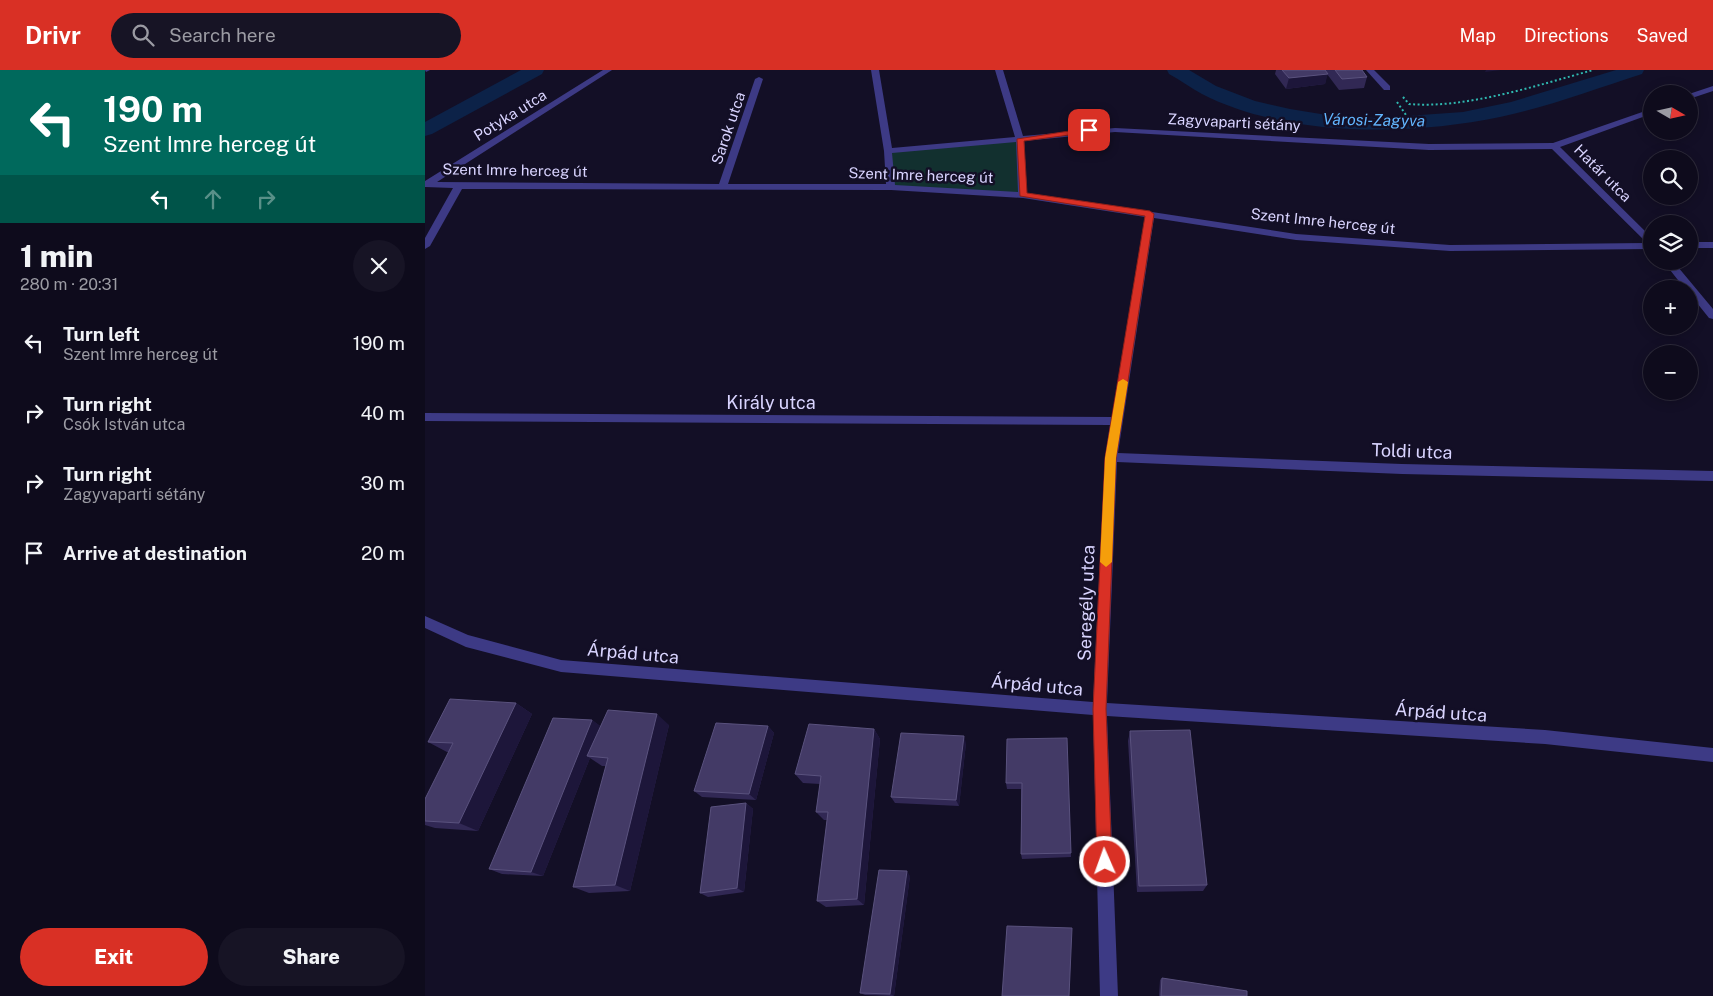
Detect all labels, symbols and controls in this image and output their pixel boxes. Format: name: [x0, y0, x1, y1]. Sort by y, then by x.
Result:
search box: [111, 13, 461, 58]
text: Drivr: [25, 21, 81, 49]
icon: search: [129, 21, 157, 49]
text: Search here: [169, 24, 276, 46]
text: Map: [1459, 25, 1496, 46]
text: Directions: [1524, 25, 1609, 46]
text: Saved: [1637, 25, 1688, 46]
north arrow: [1643, 85, 1697, 140]
map controls: [1643, 85, 1698, 400]
street label: Potyka utca: [471, 86, 549, 144]
text: 190 m: [103, 89, 203, 130]
icon: left: [20, 90, 85, 155]
street label: Sarok utca: [708, 90, 748, 166]
pin: [1068, 109, 1110, 151]
street label: Zagyvaparti sétány: [1167, 110, 1301, 134]
water label: Városi-Zagyva: [1323, 110, 1425, 130]
icon: arrive: [1075, 116, 1103, 144]
text: Szent Imre herceg út: [103, 131, 316, 157]
street label: Határ utca: [1571, 141, 1635, 205]
button: search: [1643, 150, 1698, 205]
street label: Szent Imre herceg út: [442, 160, 588, 180]
street label: Szent Imre herceg út: [848, 164, 994, 186]
icon: left: [146, 185, 174, 213]
icon: ahead: [199, 185, 227, 213]
icon: right: [252, 185, 280, 213]
street label: Szent Imre herceg út: [1250, 205, 1396, 237]
button: layers: [1643, 215, 1698, 270]
text: 1 min: [20, 238, 93, 274]
button: close: [353, 240, 405, 292]
text: 280 m · 20:31: [20, 275, 118, 294]
button: +: [1643, 280, 1698, 335]
text: Turn left: [63, 323, 140, 345]
icon: left: [20, 329, 48, 357]
text: 190 m: [353, 332, 405, 354]
text: Szent Imre herceg út: [63, 345, 218, 364]
button: −: [1643, 345, 1698, 400]
street label: Király utca: [726, 392, 816, 413]
text: Turn right: [63, 393, 152, 415]
icon: right: [20, 399, 48, 427]
text: 40 m: [360, 402, 405, 424]
text: Csók István utca: [63, 415, 185, 434]
street label: Toldi utca: [1371, 439, 1453, 463]
text: Turn right: [63, 463, 152, 485]
icon: right: [20, 469, 48, 497]
text: 30 m: [360, 472, 405, 494]
text: Zagyvaparti sétány: [63, 485, 205, 504]
icon: arrive: [20, 539, 48, 567]
text: Arrive at destination: [63, 542, 247, 564]
text: 20 m: [361, 542, 405, 564]
street label: Seregély utca: [1073, 545, 1099, 661]
street label: Árpád utca: [586, 638, 680, 667]
street label: Árpád utca: [990, 670, 1084, 699]
street label: Árpád utca: [1394, 697, 1488, 726]
position arrow: [1078, 835, 1130, 887]
button: Exit: [20, 928, 208, 986]
button: Share: [218, 928, 405, 986]

